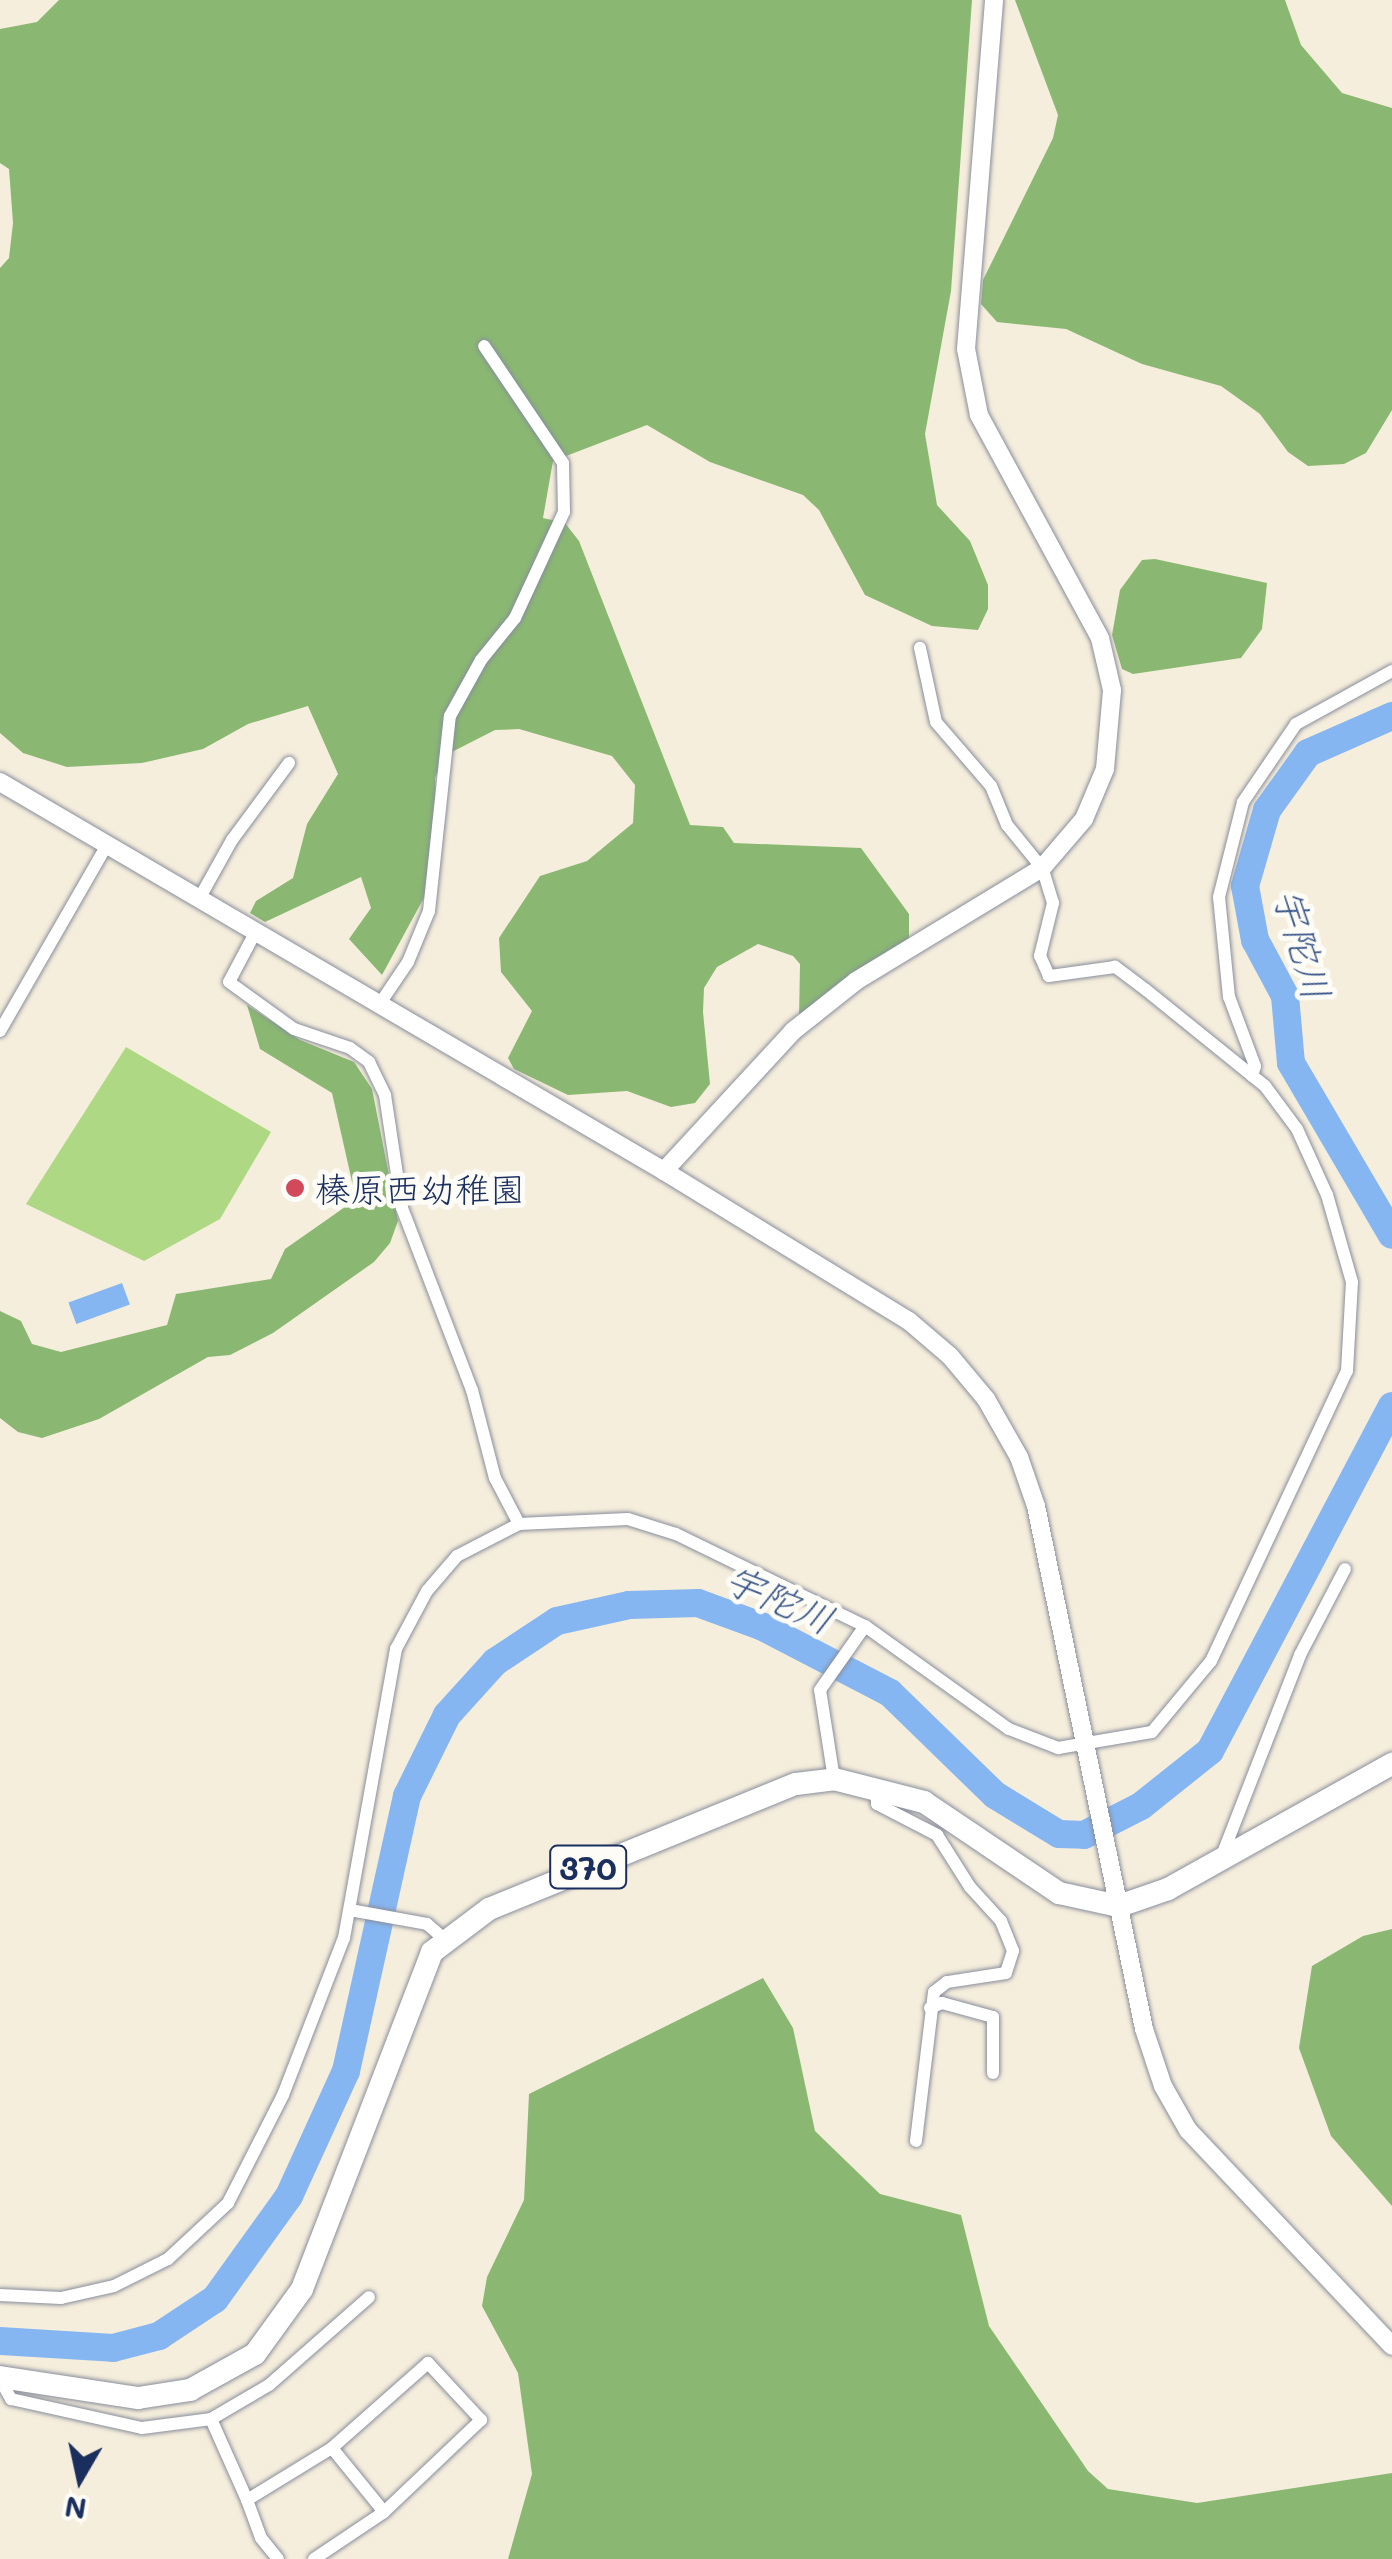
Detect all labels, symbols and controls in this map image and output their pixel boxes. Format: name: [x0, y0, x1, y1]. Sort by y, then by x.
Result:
water label: 宇陀川: [1265, 883, 1341, 1005]
place label: 榛原西幼稚園: [315, 1167, 525, 1209]
marker: 榛原西幼稚園: [284, 1177, 306, 1199]
water label: 宇陀川: [719, 1555, 841, 1643]
road number: 370: [548, 1840, 628, 1894]
north arrow: [30, 2429, 130, 2529]
text: N: [62, 2489, 89, 2528]

